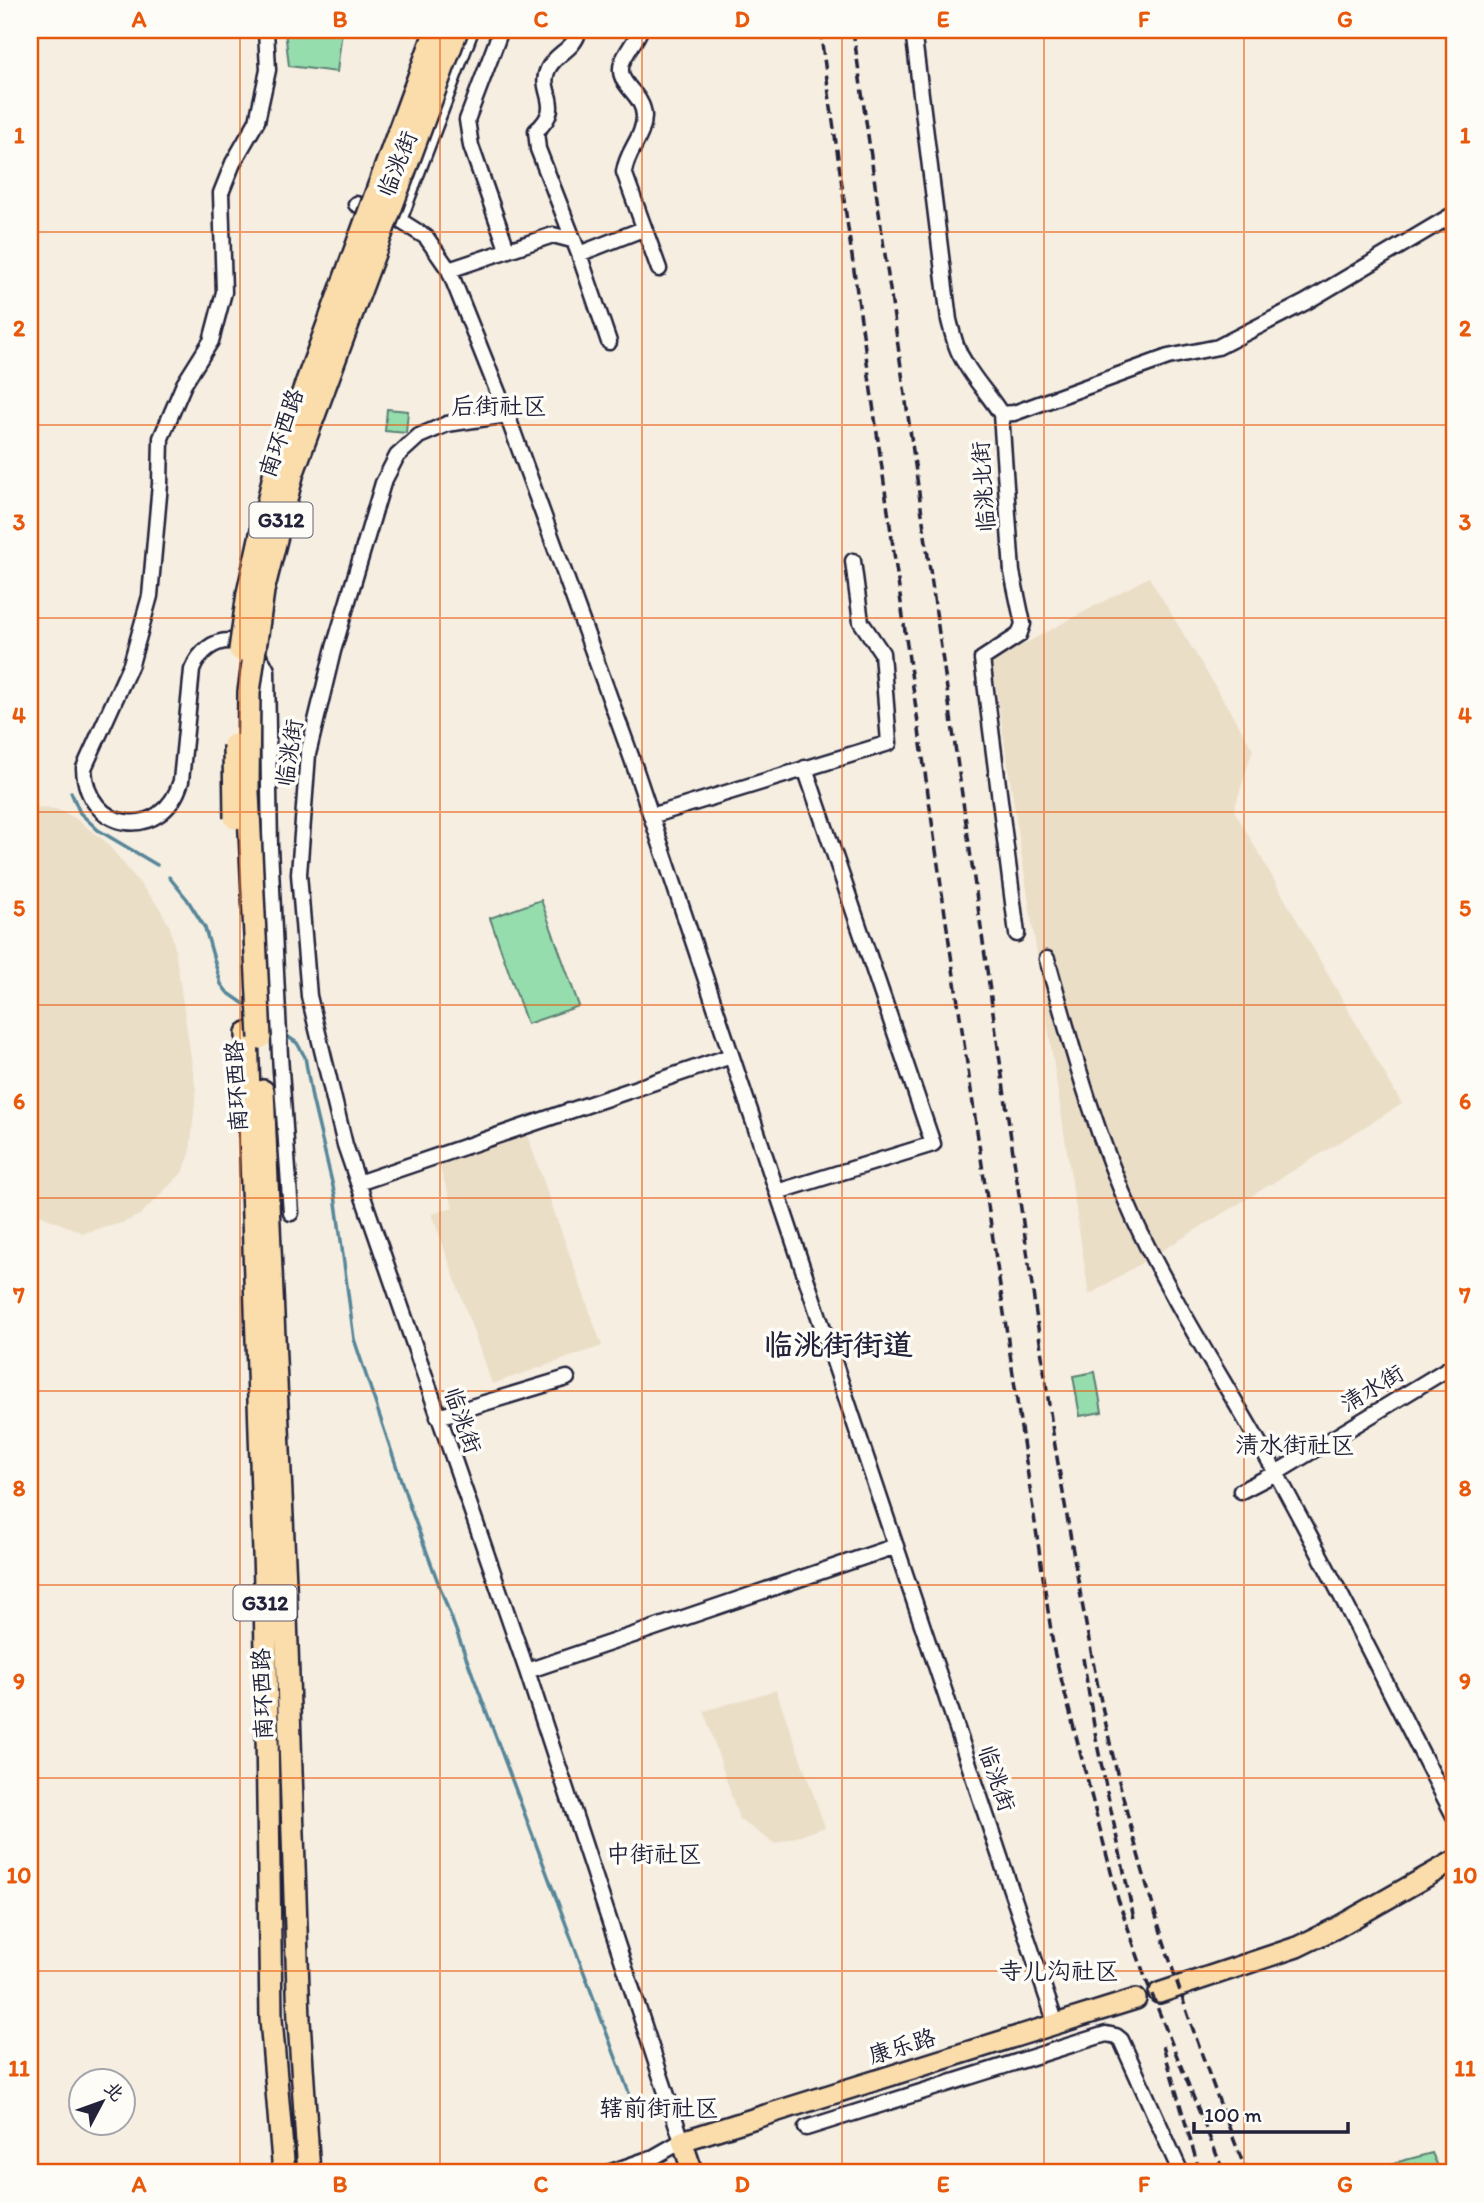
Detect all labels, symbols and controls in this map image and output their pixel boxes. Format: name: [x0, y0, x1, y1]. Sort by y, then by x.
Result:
text: A: [131, 5, 147, 33]
text: B: [333, 5, 348, 33]
text: C: [534, 5, 549, 33]
text: D: [734, 5, 750, 33]
text: E: [937, 5, 950, 33]
text: F: [1138, 5, 1151, 33]
text: G: [1337, 5, 1353, 33]
text: 1: [14, 121, 25, 149]
text: 1: [1460, 121, 1471, 149]
street label: 临洮街: [371, 127, 423, 201]
text: 2: [13, 314, 26, 342]
text: 2: [1459, 314, 1472, 342]
street label: 南环西路: [253, 385, 309, 481]
district label: 后街社区: [451, 391, 547, 420]
street label: 临洮北街: [966, 440, 1000, 534]
road number: G312: [250, 503, 312, 538]
text: 3: [13, 508, 26, 536]
text: 3: [1459, 508, 1472, 536]
text: 4: [12, 701, 26, 729]
text: 4: [1458, 701, 1472, 729]
street label: 临洮街: [270, 717, 308, 789]
text: 5: [13, 894, 25, 922]
text: 5: [1459, 894, 1471, 922]
street label: 南环西路: [220, 1039, 252, 1133]
text: 6: [13, 1087, 25, 1115]
text: 6: [1459, 1087, 1471, 1115]
text: 7: [12, 1281, 25, 1309]
text: 7: [1458, 1281, 1471, 1309]
district label: 临洮街街道: [763, 1326, 913, 1363]
street label: 清水街: [1335, 1358, 1409, 1418]
street label: 临洮街: [439, 1383, 487, 1457]
district label: 清水街社区: [1235, 1430, 1355, 1459]
text: 8: [13, 1474, 26, 1502]
text: 8: [1459, 1474, 1472, 1502]
road number: G312: [233, 1586, 296, 1620]
street label: 南环西路: [246, 1648, 278, 1740]
text: 9: [13, 1667, 25, 1695]
text: 9: [1459, 1667, 1471, 1695]
street label: 临洮街: [973, 1741, 1021, 1815]
district label: 中街社区: [606, 1839, 702, 1868]
text: 10: [7, 1861, 31, 1889]
text: 10: [1453, 1861, 1477, 1889]
district label: 寺儿沟社区: [999, 1956, 1119, 1985]
street label: 康乐路: [865, 2023, 939, 2069]
text: 11: [8, 2054, 30, 2082]
text: 11: [1454, 2054, 1476, 2082]
north arrow: [66, 2066, 136, 2136]
text: 北: [100, 2076, 129, 2106]
scale bar: [1194, 2091, 1348, 2135]
district label: 辖前街社区: [599, 2093, 719, 2122]
text: 100 m: [1204, 2102, 1262, 2127]
text: A: [131, 2170, 147, 2198]
text: B: [333, 2170, 348, 2198]
text: C: [534, 2170, 549, 2198]
text: D: [734, 2170, 750, 2198]
text: E: [937, 2170, 950, 2198]
text: F: [1138, 2170, 1151, 2198]
text: G: [1337, 2170, 1353, 2198]

